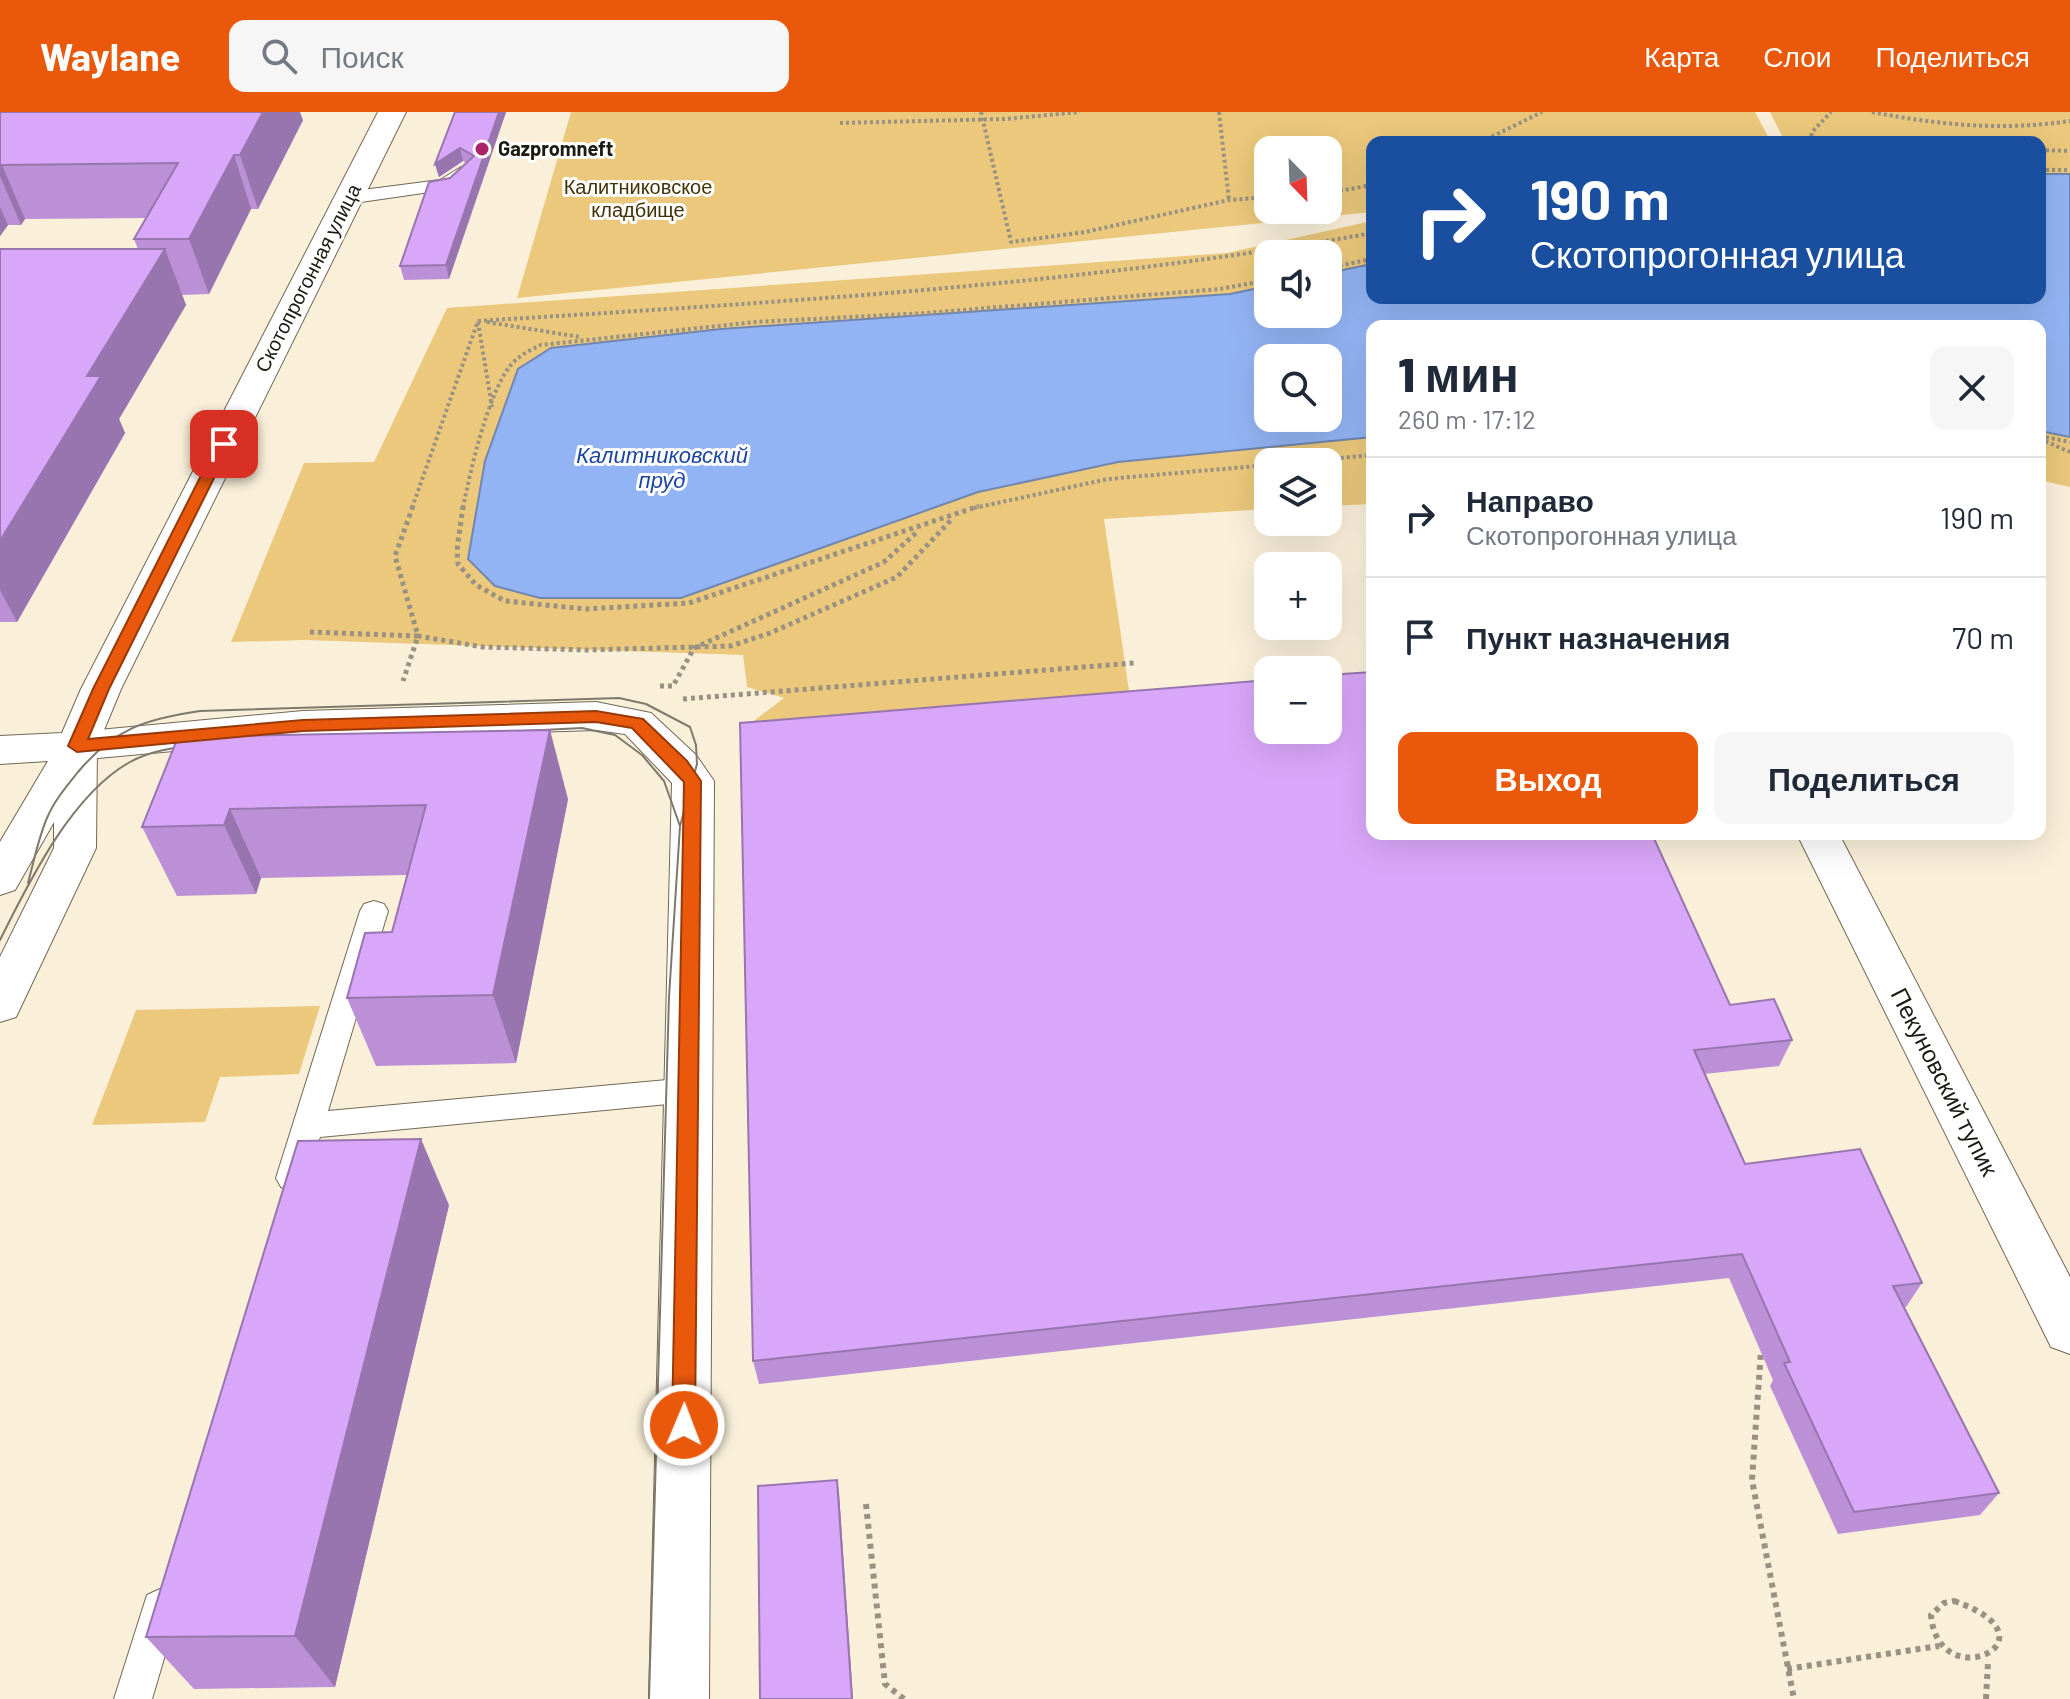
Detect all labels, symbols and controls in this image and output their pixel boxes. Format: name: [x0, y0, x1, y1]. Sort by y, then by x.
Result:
search box: [229, 20, 789, 92]
text: Waylane: [40, 33, 181, 79]
icon: search: [257, 34, 301, 78]
text: Поиск: [321, 38, 404, 74]
text: Карта: [1644, 39, 1719, 73]
text: Слои: [1763, 39, 1831, 73]
text: Поделиться: [1875, 39, 2030, 73]
place label: Gazpromneft: [498, 136, 613, 160]
north arrow: [1254, 136, 1342, 224]
map controls: [1254, 136, 1342, 744]
marker: Gazpromneft: [473, 140, 491, 158]
text: 190 m: [1530, 164, 1669, 231]
icon: right: [1398, 168, 1502, 272]
park label: Калитниковское кладбище: [564, 174, 712, 221]
street label: Скотопрогонная улица: [249, 179, 365, 376]
text: Скотопрогонная улица: [1530, 232, 1905, 275]
button: sound: [1254, 240, 1342, 328]
button: search: [1254, 344, 1342, 432]
text: 1 мин: [1398, 344, 1519, 402]
button: close: [1930, 346, 2014, 430]
text: 260 m · 17:12: [1398, 403, 1536, 434]
pin: [190, 410, 258, 478]
icon: arrive: [202, 422, 246, 466]
water label: Калитниковский пруд: [576, 441, 748, 493]
button: layers: [1254, 448, 1342, 536]
text: Направо: [1466, 482, 1594, 518]
icon: right: [1398, 495, 1442, 539]
text: 190 m: [1940, 499, 2014, 535]
text: Скотопрогонная улица: [1466, 519, 1737, 550]
button: +: [1254, 552, 1342, 640]
icon: arrive: [1398, 615, 1442, 659]
text: Пункт назначения: [1466, 619, 1730, 655]
text: 70 m: [1952, 619, 2014, 655]
button: −: [1254, 656, 1342, 744]
button: Выход: [1398, 732, 1698, 824]
button: Поделиться: [1714, 732, 2014, 824]
street label: Пекуновский тупик: [1885, 983, 2005, 1180]
position arrow: [642, 1383, 726, 1467]

